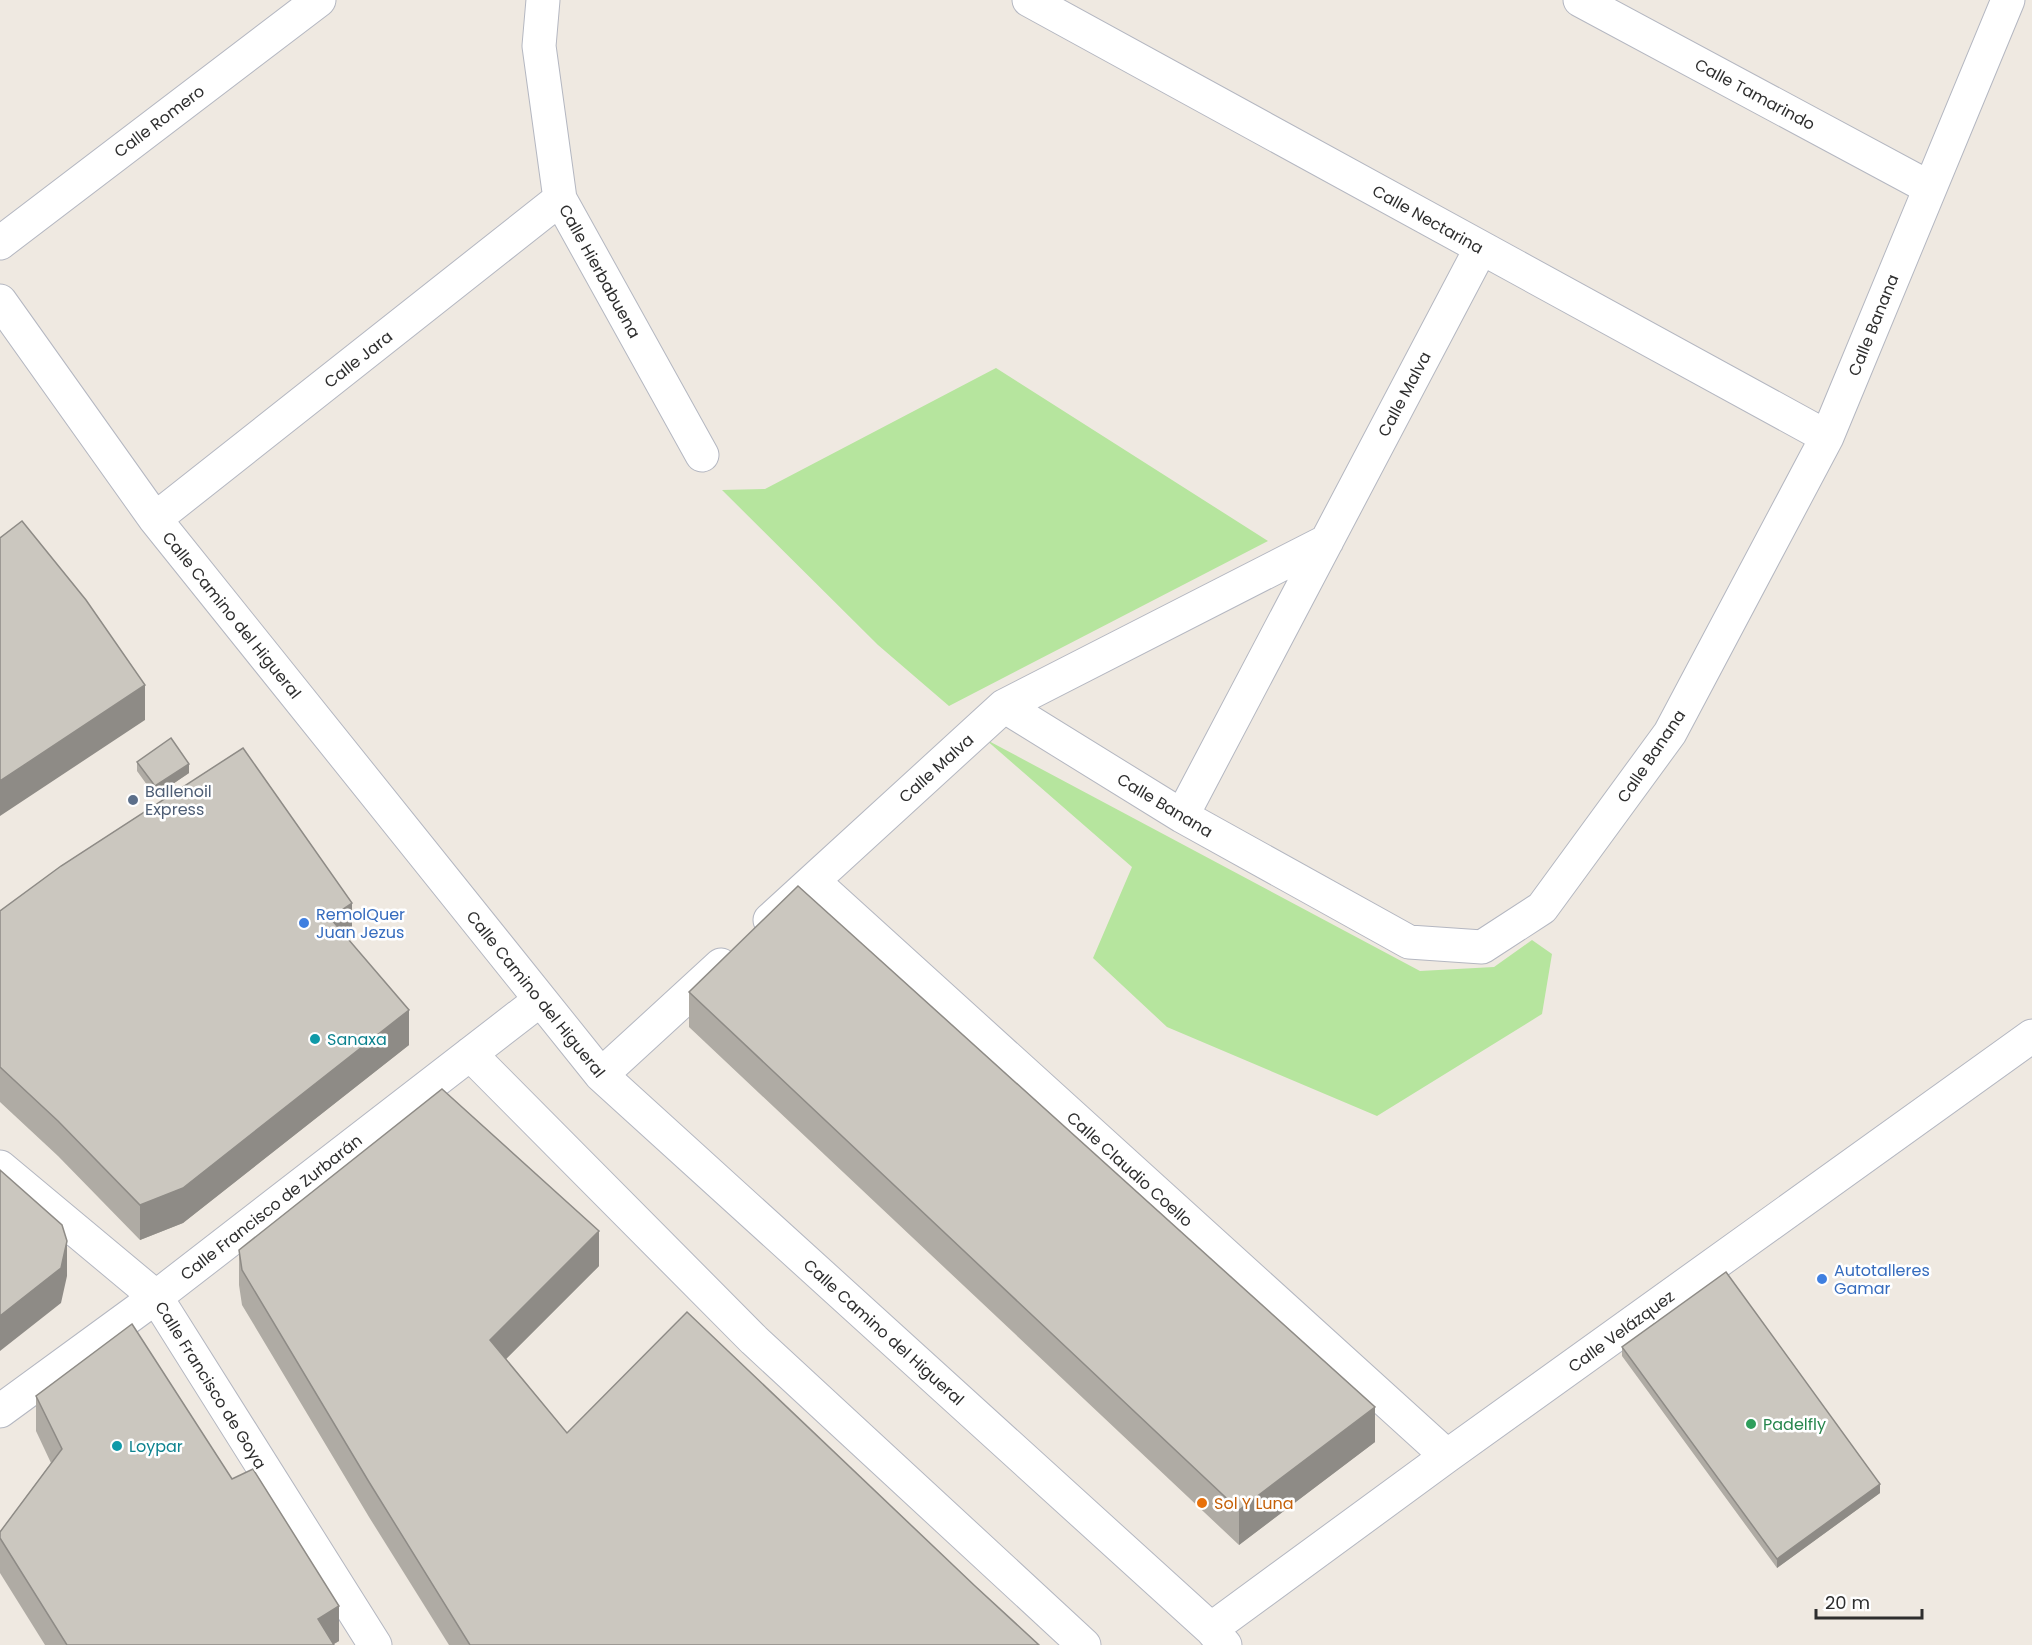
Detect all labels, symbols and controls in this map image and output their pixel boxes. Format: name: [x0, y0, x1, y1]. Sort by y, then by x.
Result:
street label: Calle Tamarindo: [1691, 53, 1819, 136]
street label: Calle Romero: [109, 80, 209, 163]
street label: Calle Nectarina: [1368, 179, 1487, 259]
street label: Calle Hierbabuena: [553, 200, 646, 342]
street label: Calle Banana: [1843, 271, 1904, 380]
street label: Calle Jara: [319, 325, 397, 393]
street label: Calle Malva: [1372, 348, 1437, 441]
street label: Calle Camino del Higueral: [157, 527, 306, 704]
street label: Calle Banana: [1612, 705, 1691, 807]
street label: Calle Malva: [894, 729, 979, 808]
street label: Calle Banana: [1113, 768, 1217, 843]
place label: Ballenoil Express: [145, 780, 212, 821]
marker: Ballenoil Express: [126, 793, 140, 807]
place label: RemolQuer Juan Jezus: [316, 903, 405, 944]
street label: Calle Camino del Higueral: [461, 906, 610, 1083]
marker: RemolQuer Juan Jezus: [297, 916, 311, 930]
place label: Sanaxa: [327, 1028, 387, 1051]
marker: Sanaxa: [308, 1032, 322, 1046]
street label: Calle Claudio Coello: [1062, 1106, 1198, 1232]
street label: Calle Francisco de Zurbarán: [176, 1129, 367, 1286]
street label: Calle Camino del Higueral: [798, 1254, 969, 1411]
place label: Autotalleres Gamar: [1834, 1259, 1930, 1300]
marker: Autotalleres Gamar: [1815, 1272, 1829, 1286]
street label: Calle Velázquez: [1563, 1285, 1679, 1378]
street label: Calle Francisco de Goya: [149, 1297, 272, 1474]
place label: Padelfly: [1763, 1413, 1826, 1436]
marker: Padelfly: [1744, 1417, 1758, 1431]
place label: Loypar: [129, 1435, 183, 1458]
marker: Loypar: [110, 1439, 124, 1453]
place label: Sol Y Luna: [1214, 1492, 1294, 1515]
marker: Sol Y Luna: [1195, 1496, 1209, 1510]
scale bar: [1816, 1582, 1922, 1620]
text: 20 m: [1825, 1590, 1870, 1615]

